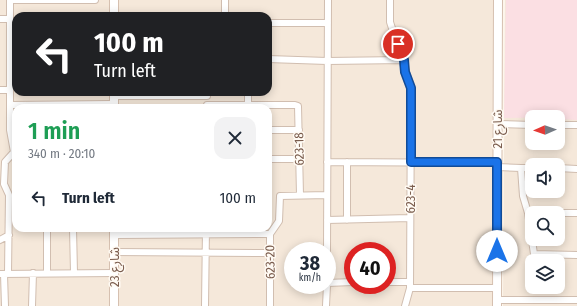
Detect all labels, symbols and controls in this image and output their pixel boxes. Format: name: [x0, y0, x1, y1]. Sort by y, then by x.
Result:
text: 100 m: [94, 26, 164, 59]
pin: [381, 27, 415, 61]
icon: left: [28, 28, 80, 80]
icon: arrive: [387, 33, 409, 55]
text: Turn left: [94, 60, 156, 82]
street label: شارع 21: [490, 110, 508, 148]
north arrow: [525, 110, 565, 150]
map controls: [525, 110, 565, 294]
text: 1 min: [28, 117, 80, 145]
button: close: [214, 117, 256, 159]
street label: 623-18: [291, 132, 307, 166]
text: 340 m · 20:10: [28, 146, 95, 161]
button: sound: [525, 158, 565, 198]
street label: 623-4: [403, 185, 418, 213]
icon: left: [28, 187, 50, 209]
text: Turn left: [62, 189, 115, 207]
text: 100 m: [219, 189, 256, 207]
button: search: [525, 206, 565, 246]
position arrow: [476, 230, 518, 272]
speed limit sign: 40: [344, 242, 396, 294]
street label: 623-20: [262, 244, 278, 279]
street label: شارع 23: [107, 247, 125, 287]
text: 38: [300, 251, 320, 275]
button: layers: [525, 254, 565, 294]
text: km/h: [299, 272, 321, 284]

